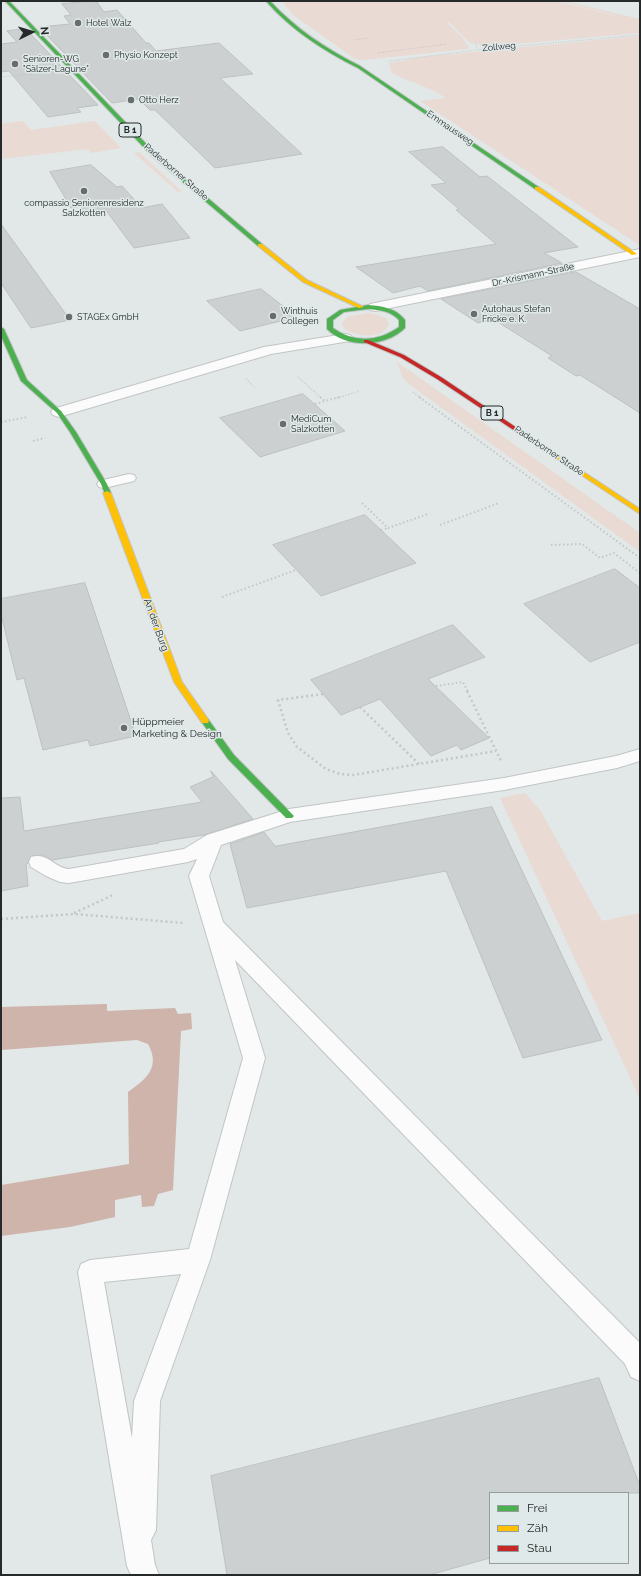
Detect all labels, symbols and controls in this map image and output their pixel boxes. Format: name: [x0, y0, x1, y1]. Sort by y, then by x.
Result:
north arrow: [12, 12, 52, 52]
marker: Hotel Walz: [73, 18, 83, 28]
place label: Hotel Walz: [86, 18, 132, 28]
text: N: [38, 26, 51, 36]
street label: Zollweg: [482, 40, 516, 54]
marker: Physio Konzept: [101, 50, 111, 60]
place label: Physio Konzept: [114, 50, 178, 60]
place label: Senioren-WG "Sälzer-Lagune": [23, 54, 89, 75]
marker: Senioren-WG "Sälzer-Lagune": [10, 59, 20, 69]
marker: Otto Herz: [126, 95, 136, 105]
place label: Otto Herz: [139, 95, 179, 105]
street label: Emmausweg: [424, 108, 476, 148]
road number: B 1: [119, 123, 141, 137]
street label: Paderborner Straße: [142, 141, 210, 203]
marker: compassio Seniorenresidenz Salzkotten: [79, 186, 89, 196]
place label: compassio Seniorenresidenz Salzkotten: [24, 198, 144, 219]
street label: Dr.-Krismann-Straße: [491, 261, 575, 289]
place label: Autohaus Stefan Fricke e. K.: [482, 304, 550, 325]
place label: Winthuis Collegen: [281, 306, 319, 327]
marker: Autohaus Stefan Fricke e. K.: [469, 309, 479, 319]
marker: Winthuis Collegen: [268, 311, 278, 321]
marker: STAGEx GmbH: [64, 312, 74, 322]
place label: STAGEx GmbH: [77, 312, 139, 322]
road number: B 1: [481, 406, 503, 420]
place label: MediCum Salzkotten: [291, 414, 335, 435]
marker: MediCum Salzkotten: [278, 419, 288, 429]
street label: Paderborner Straße: [512, 424, 586, 478]
street label: An der Burg: [141, 597, 171, 653]
place label: Hüppmeier Marketing & Design: [132, 716, 222, 740]
marker: Hüppmeier Marketing & Design: [119, 723, 129, 733]
legend: [489, 1492, 629, 1564]
text: Frei: [527, 1501, 547, 1515]
text: Zäh: [527, 1521, 548, 1535]
text: Stau: [527, 1541, 552, 1555]

